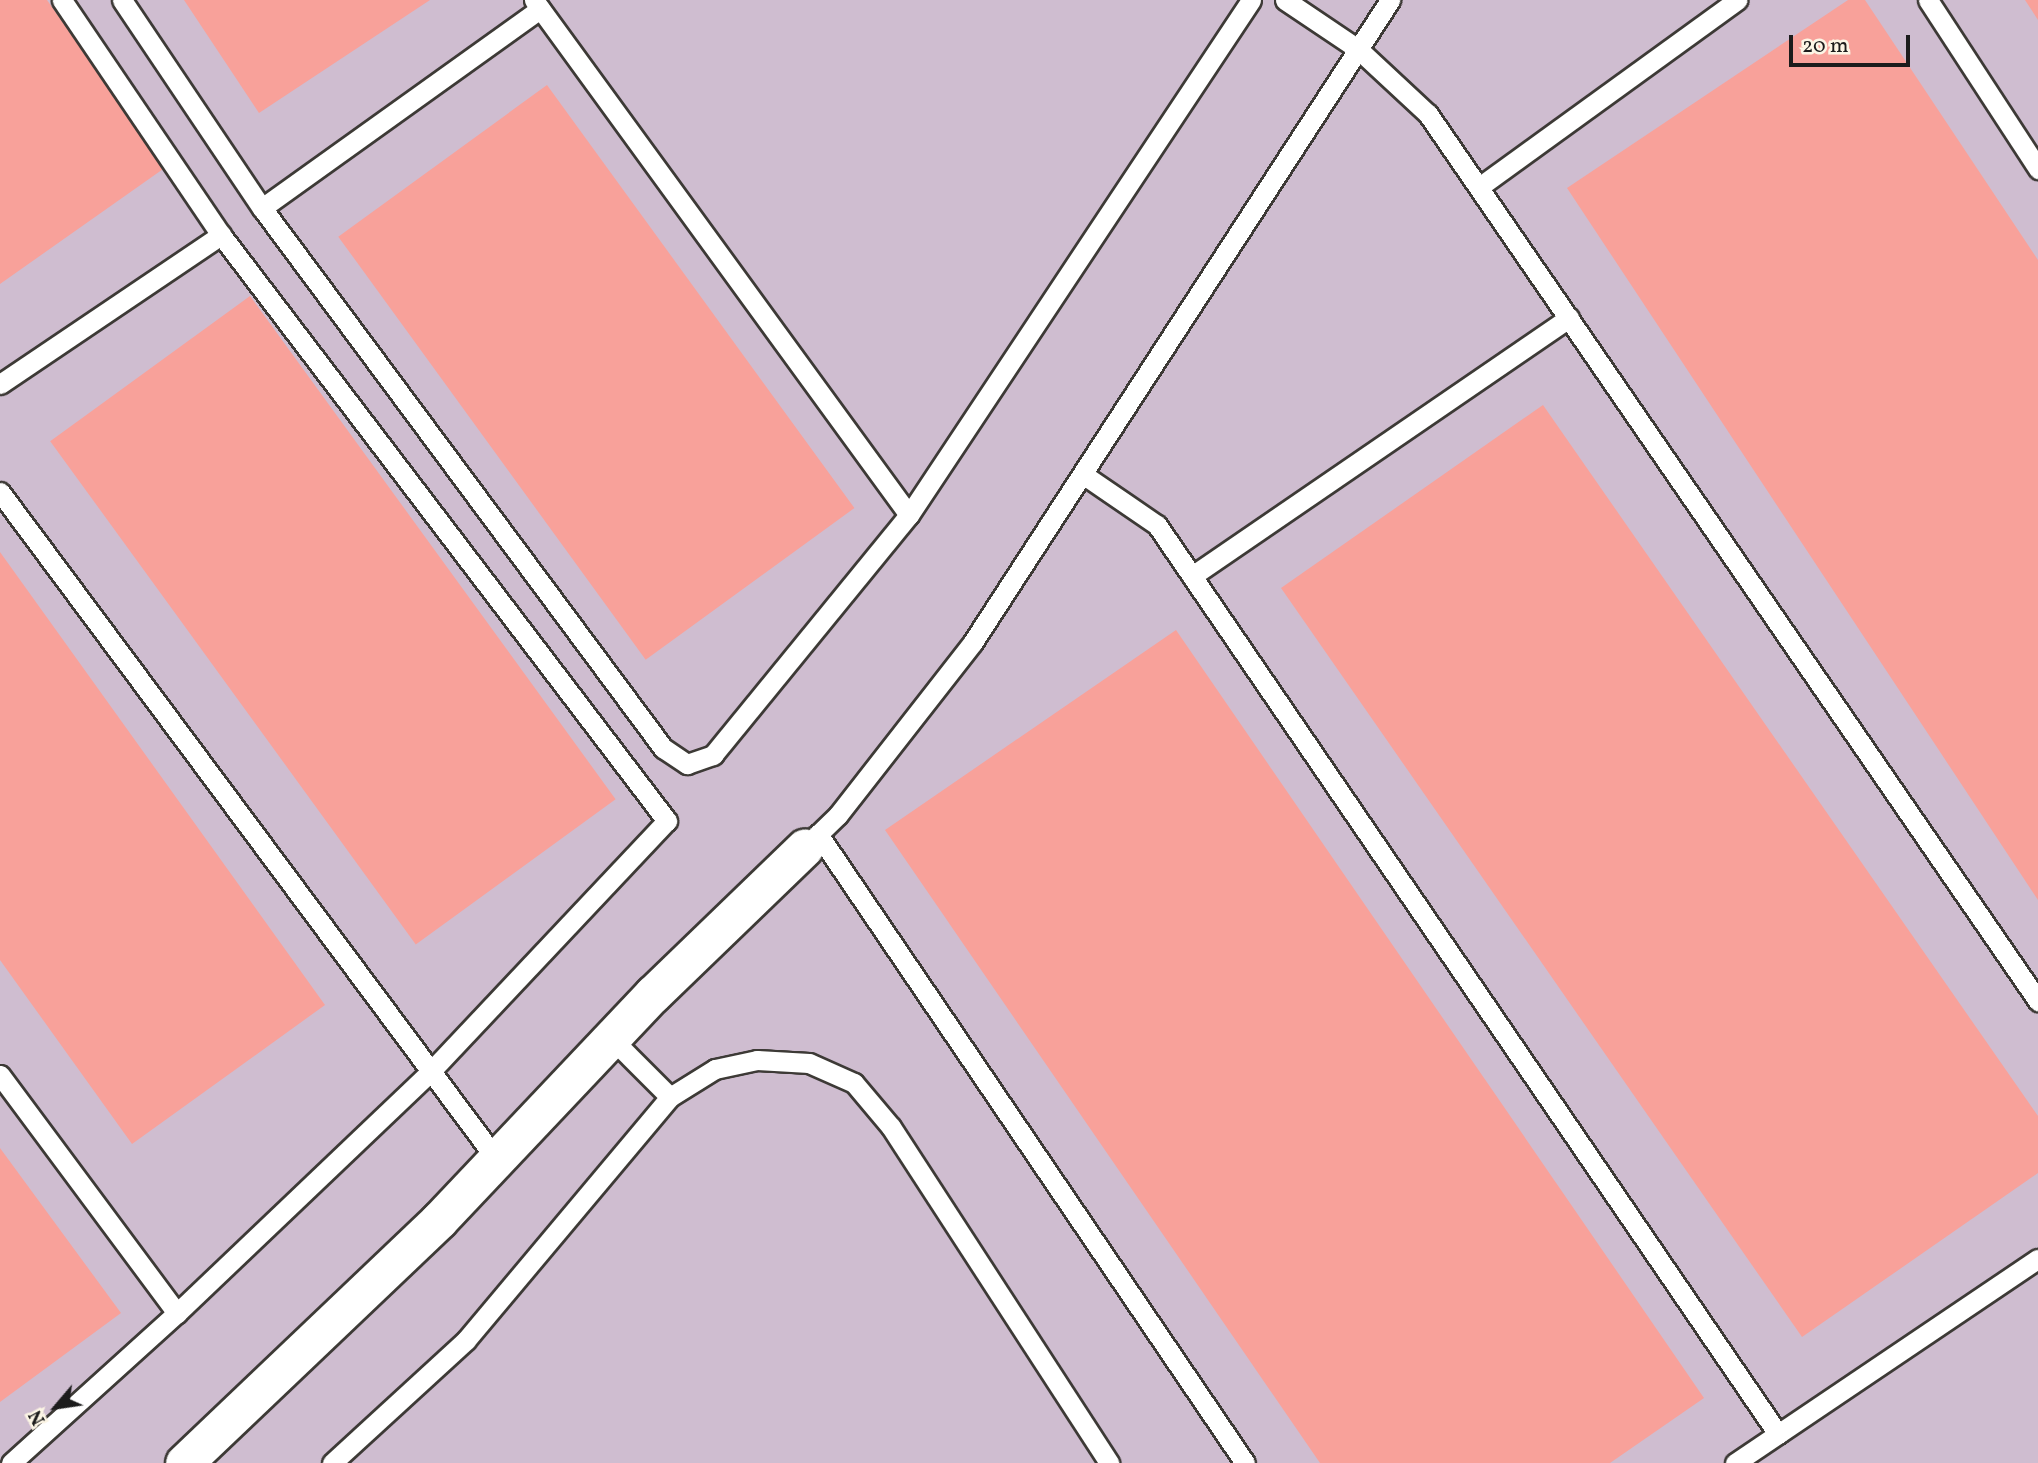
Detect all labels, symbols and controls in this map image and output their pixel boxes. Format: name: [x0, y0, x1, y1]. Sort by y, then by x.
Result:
scale bar: [1793, 21, 1914, 65]
text: 20 m: [1802, 32, 1848, 61]
north arrow: [21, 1372, 91, 1442]
text: N: [23, 1405, 52, 1430]

